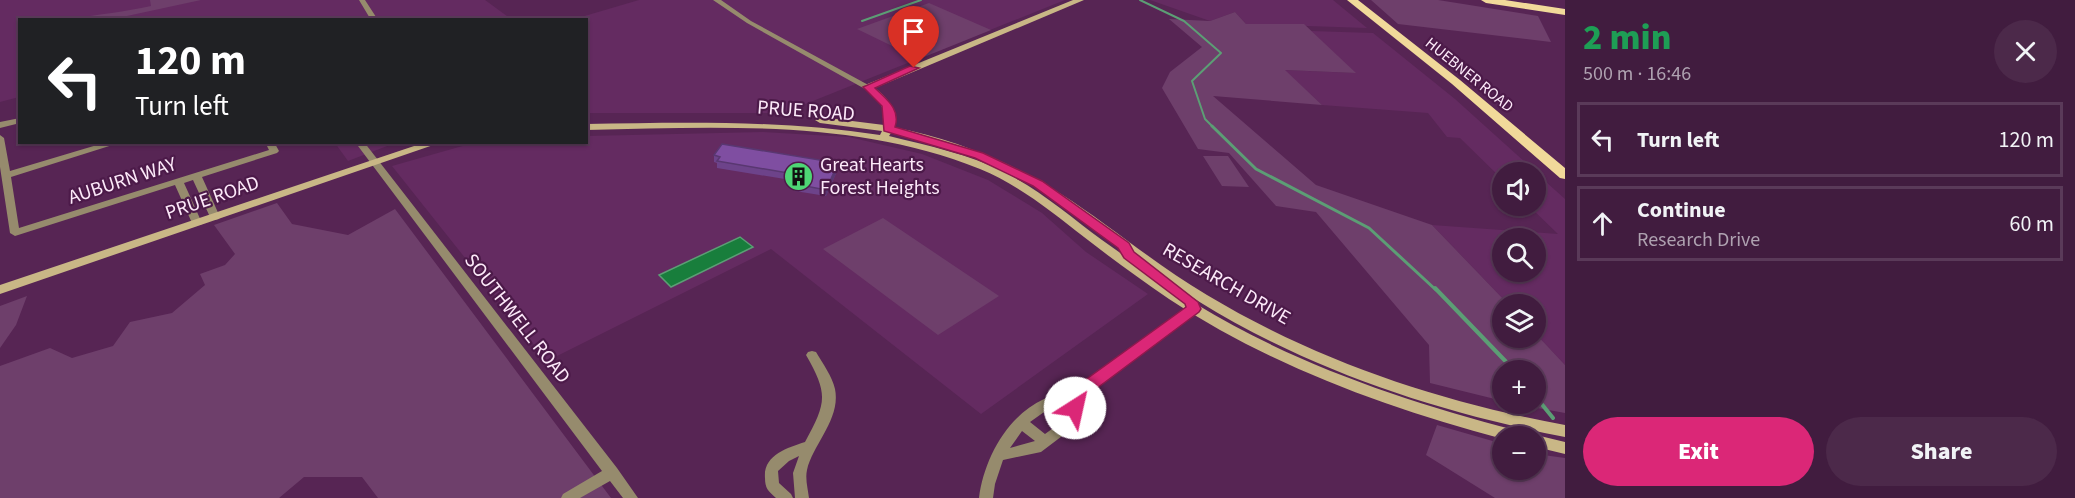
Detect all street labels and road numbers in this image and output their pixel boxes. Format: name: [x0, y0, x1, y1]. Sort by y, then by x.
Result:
street label: HUEBNER ROAD: [1421, 32, 1518, 117]
street label: PRUE ROAD: [756, 94, 856, 128]
street label: AUBURN WAY: [65, 150, 180, 212]
street label: PRUE ROAD: [162, 169, 263, 227]
street label: RESEARCH DRIVE: [1157, 236, 1296, 332]
street label: SOUTHWELL ROAD: [458, 248, 577, 389]

